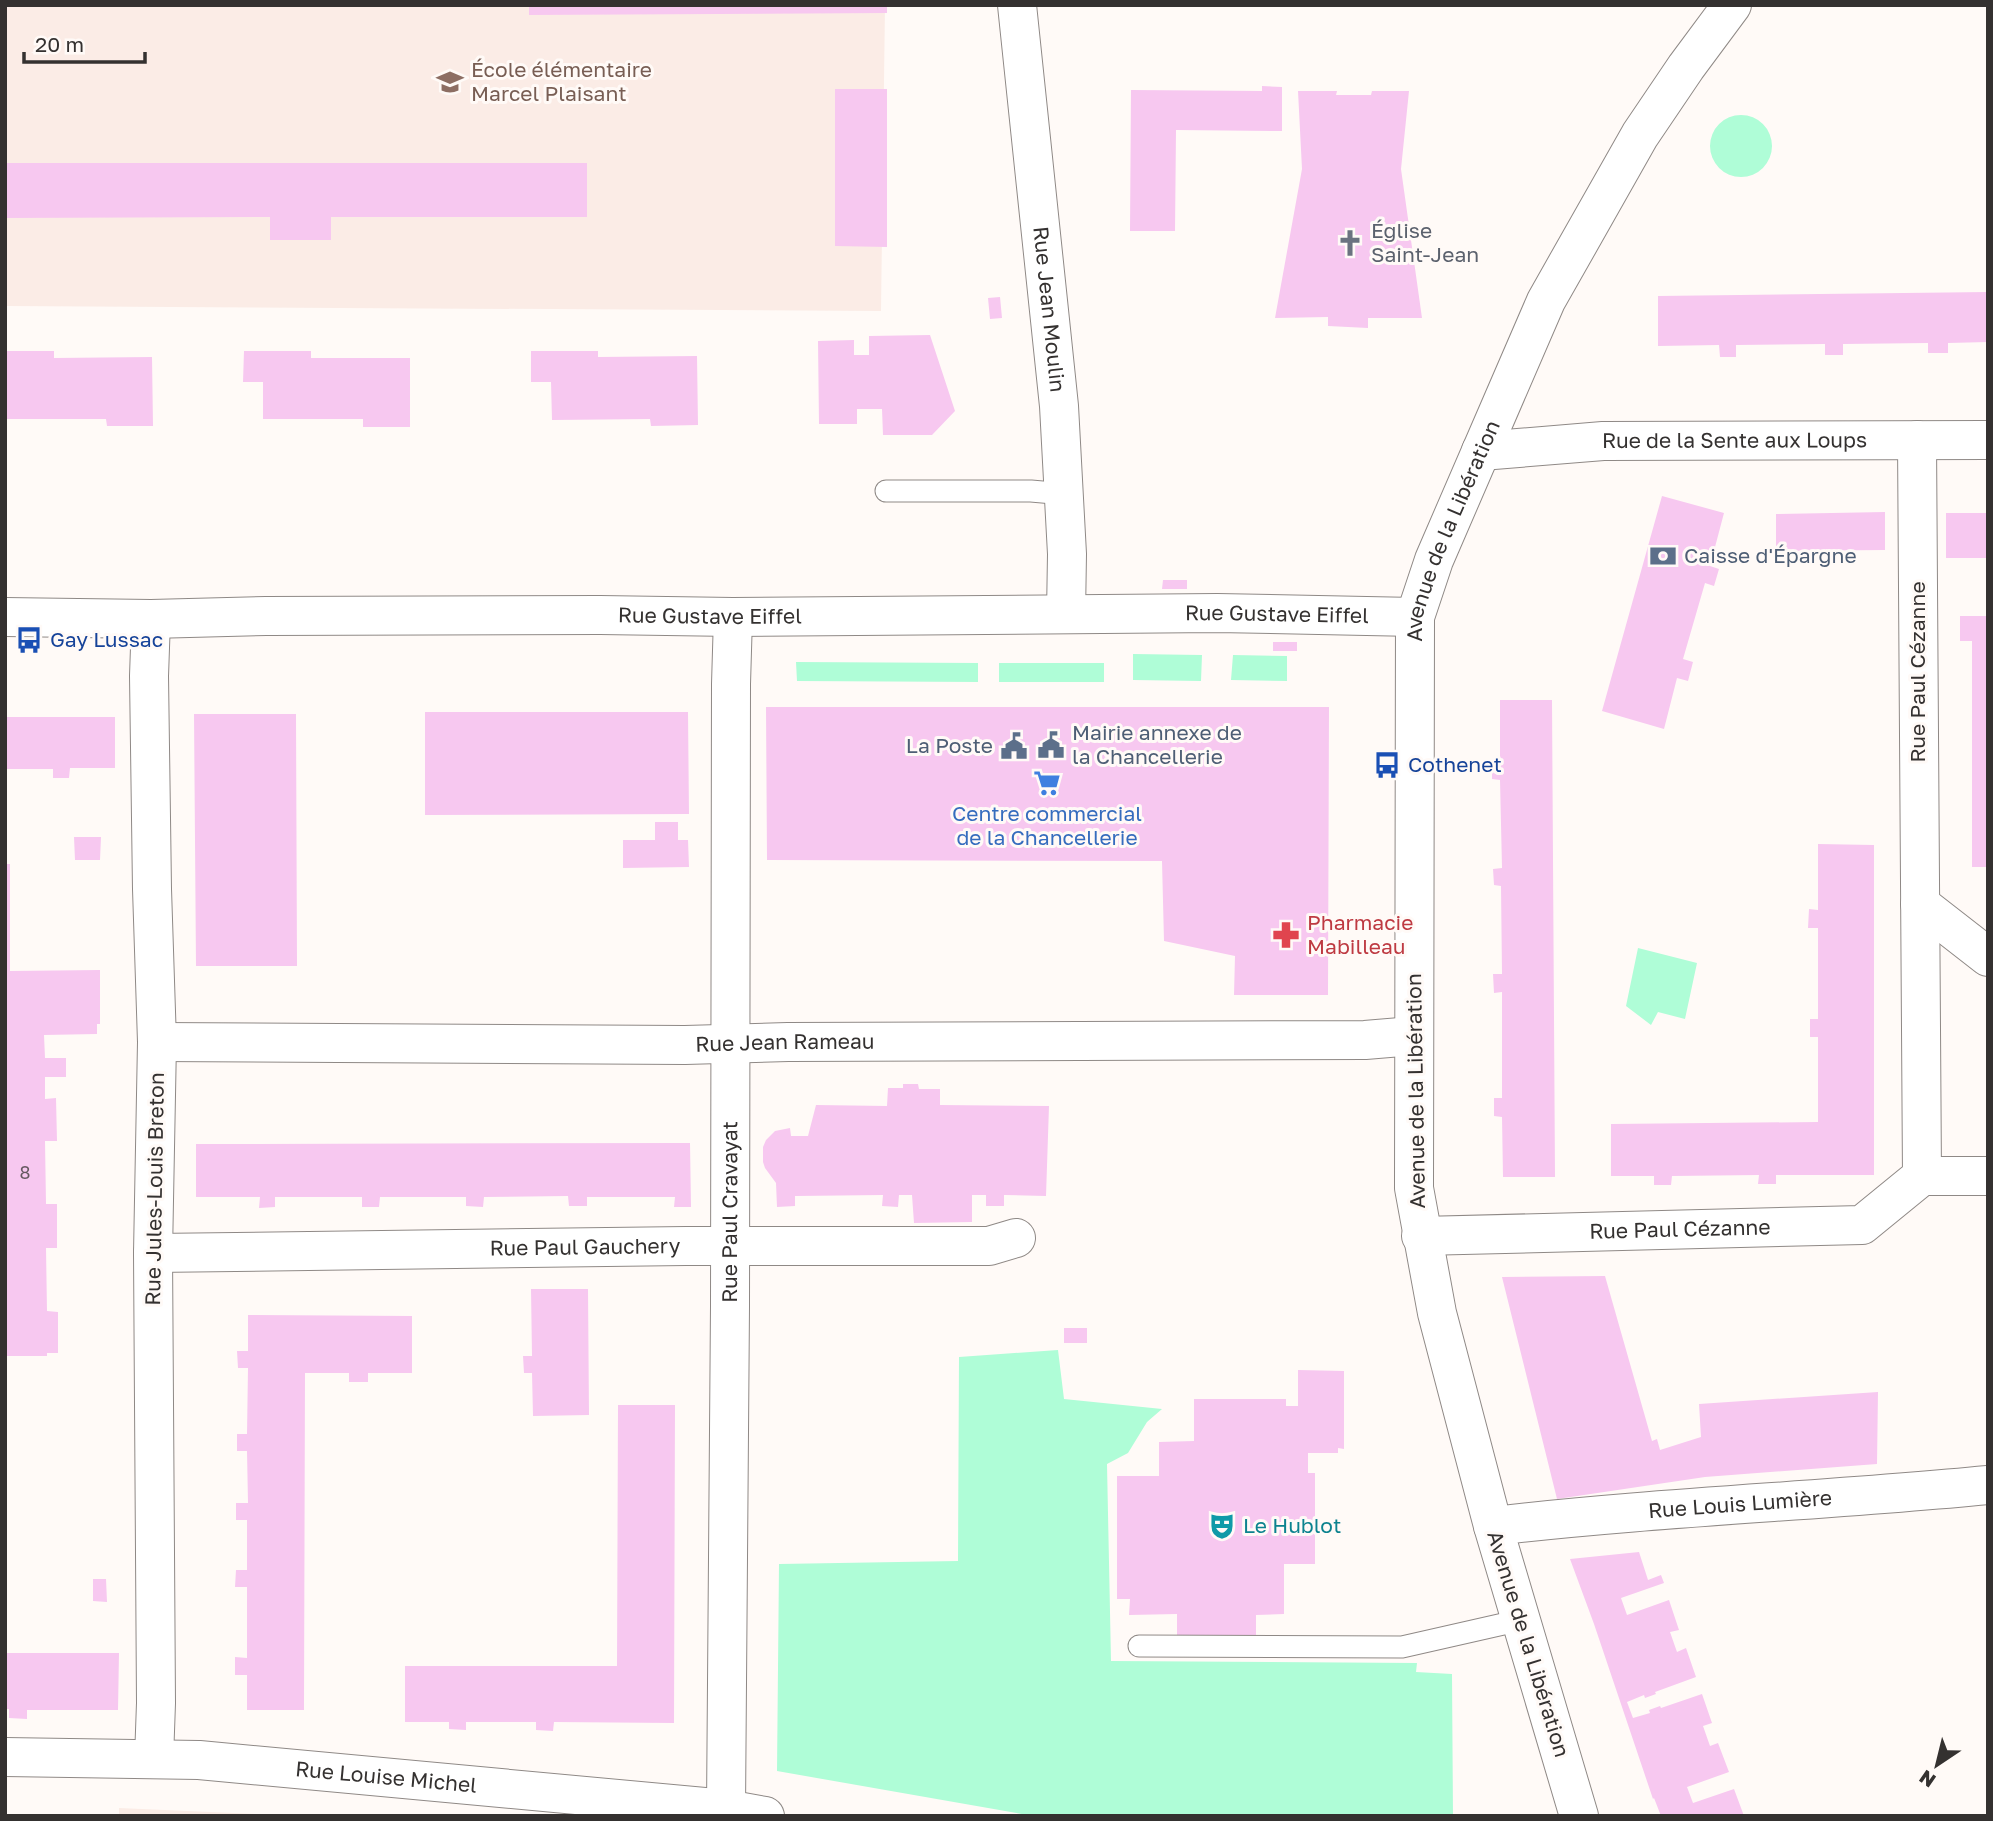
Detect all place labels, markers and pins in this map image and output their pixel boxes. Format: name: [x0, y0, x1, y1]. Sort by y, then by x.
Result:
place label: École élémentaire Marcel Plaisant: [471, 56, 652, 106]
school or university icon: École élémentaire Marcel Plaisant: [435, 67, 465, 97]
place label: Église Saint-Jean: [1371, 217, 1479, 267]
church icon: Église Saint-Jean: [1335, 228, 1365, 258]
bank icon: Caisse d'Épargne: [1648, 541, 1678, 571]
place label: Caisse d'Épargne: [1684, 542, 1857, 568]
bus stop icon: Gay Lussac: [14, 625, 44, 655]
place label: Gay Lussac: [50, 626, 163, 652]
place label: Mairie annexe de la Chancellerie: [1072, 719, 1242, 769]
public building icon: Mairie annexe de la Chancellerie: [1036, 730, 1066, 760]
public building icon: La Poste: [999, 731, 1029, 761]
place label: La Poste: [906, 732, 993, 758]
bus stop icon: Cothenet: [1372, 750, 1402, 780]
place label: Cothenet: [1408, 751, 1502, 777]
supermarket icon: Centre commercial de la Chancellerie: [1032, 768, 1062, 798]
place label: Centre commercial de la Chancellerie: [952, 800, 1142, 850]
place label: Pharmacie Mabilleau: [1307, 909, 1413, 959]
pharmacy icon: Pharmacie Mabilleau: [1271, 920, 1301, 950]
theatre icon: Le Hublot: [1207, 1511, 1237, 1541]
place label: Le Hublot: [1243, 1512, 1341, 1538]

